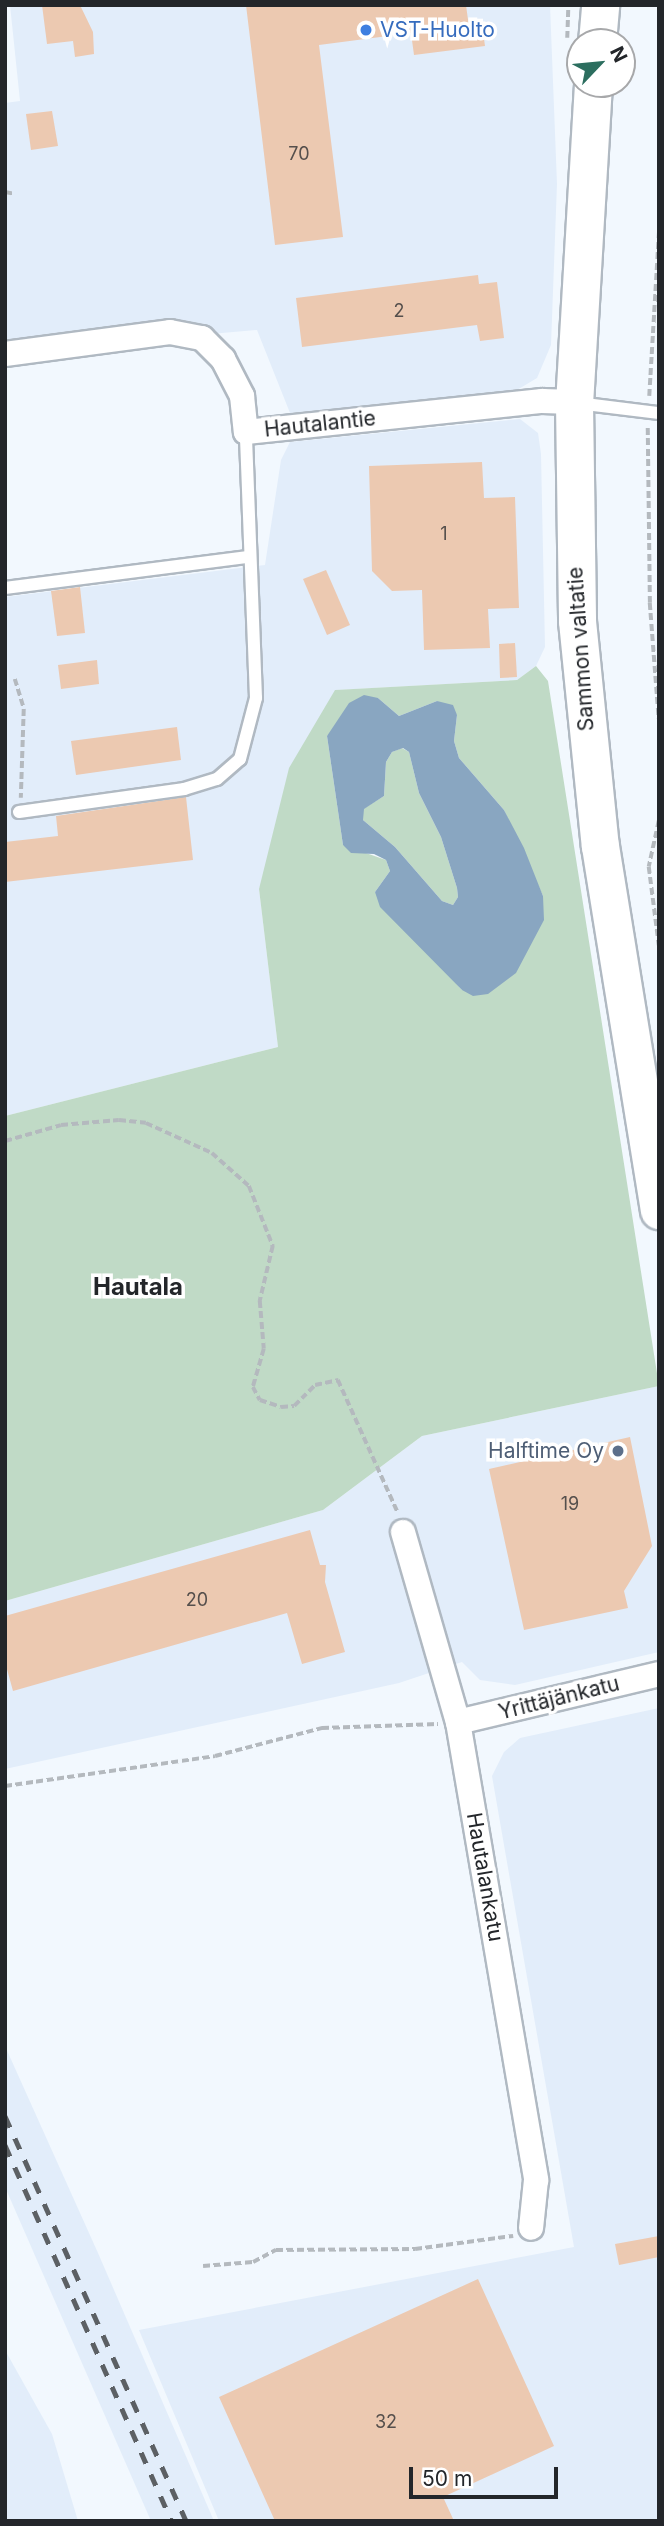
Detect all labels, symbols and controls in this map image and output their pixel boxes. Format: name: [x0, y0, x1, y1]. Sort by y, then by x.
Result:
place label: VST-Huolto: [380, 17, 495, 43]
marker: VST-Huolto: [358, 22, 374, 38]
north arrow: [566, 28, 636, 98]
text: N: [605, 43, 632, 66]
house number: 70: [288, 143, 310, 165]
house number: 2: [394, 300, 404, 322]
street label: Hautalantie: [263, 406, 377, 442]
house number: 1: [440, 523, 448, 545]
street label: Sammon valtatie: [563, 566, 599, 732]
district label: Hautala: [93, 1273, 183, 1301]
place label: Halftime Oy: [488, 1438, 604, 1464]
marker: Halftime Oy: [610, 1443, 626, 1459]
house number: 19: [561, 1493, 579, 1515]
house number: 20: [186, 1589, 208, 1611]
street label: Yrittäjänkatu: [496, 1671, 622, 1725]
street label: Hautalankatu: [461, 1811, 509, 1943]
house number: 32: [375, 2411, 397, 2433]
scale bar: [412, 2452, 561, 2496]
text: 50 m: [422, 2466, 472, 2491]

